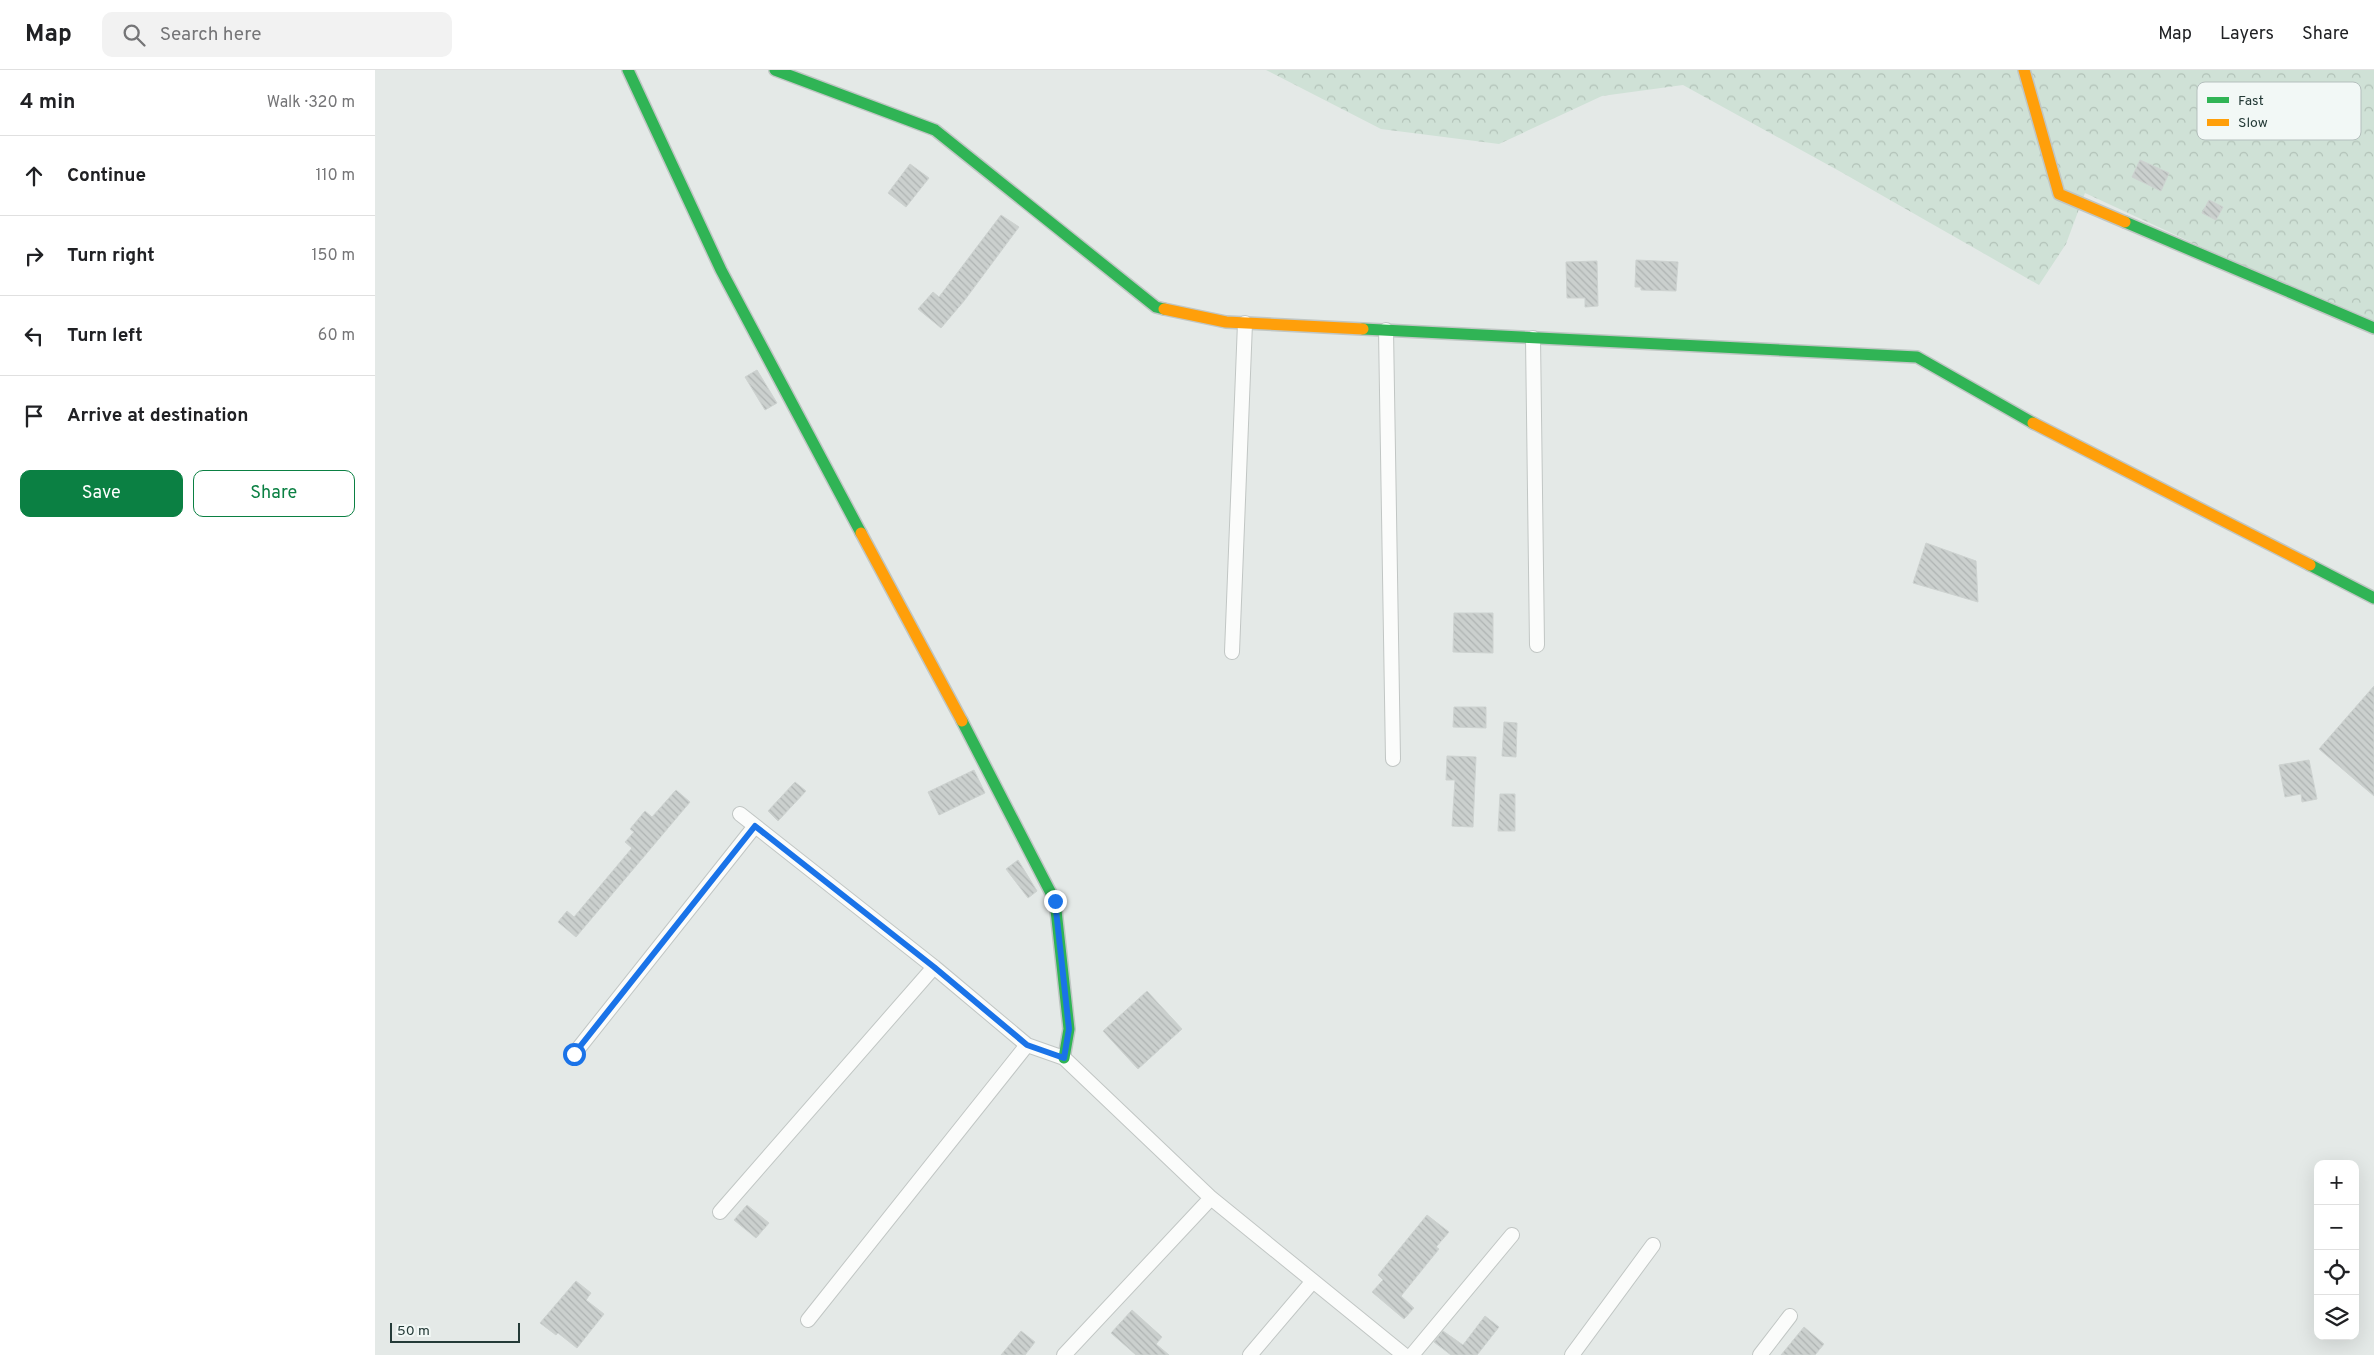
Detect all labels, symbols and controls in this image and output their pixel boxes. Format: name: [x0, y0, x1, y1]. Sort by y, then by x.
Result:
search box: [102, 12, 452, 57]
text: Map: [25, 20, 72, 50]
icon: search: [120, 21, 148, 49]
text: Search here: [160, 23, 261, 47]
text: Map: [2158, 23, 2192, 46]
text: Layers: [2220, 23, 2274, 46]
text: Share: [2302, 23, 2349, 46]
legend: [2197, 82, 2361, 140]
text: 4 min: [20, 89, 76, 116]
text: Walk · 320 m: [267, 93, 355, 113]
text: Fast: [2238, 93, 2264, 110]
text: Slow: [2238, 115, 2268, 132]
icon: ahead: [20, 162, 48, 190]
text: Continue: [67, 164, 146, 188]
text: 110 m: [315, 166, 355, 186]
icon: right: [20, 242, 48, 270]
text: Turn right: [67, 244, 155, 268]
text: 150 m: [312, 246, 355, 266]
icon: left: [20, 322, 48, 350]
text: Turn left: [67, 324, 143, 348]
text: 60 m: [318, 326, 355, 346]
icon: arrive: [20, 402, 48, 430]
text: Arrive at destination: [67, 404, 248, 428]
button: Save: [20, 470, 183, 517]
button: Share: [193, 470, 355, 517]
route end: [1044, 890, 1067, 913]
route start: [563, 1043, 586, 1066]
map controls: [2314, 1160, 2359, 1340]
button: +: [2314, 1160, 2359, 1205]
button: −: [2314, 1205, 2359, 1250]
button: locate: [2314, 1250, 2359, 1295]
button: layers: [2314, 1295, 2359, 1340]
scale bar: [390, 1320, 520, 1343]
text: 50 m: [397, 1323, 430, 1340]

